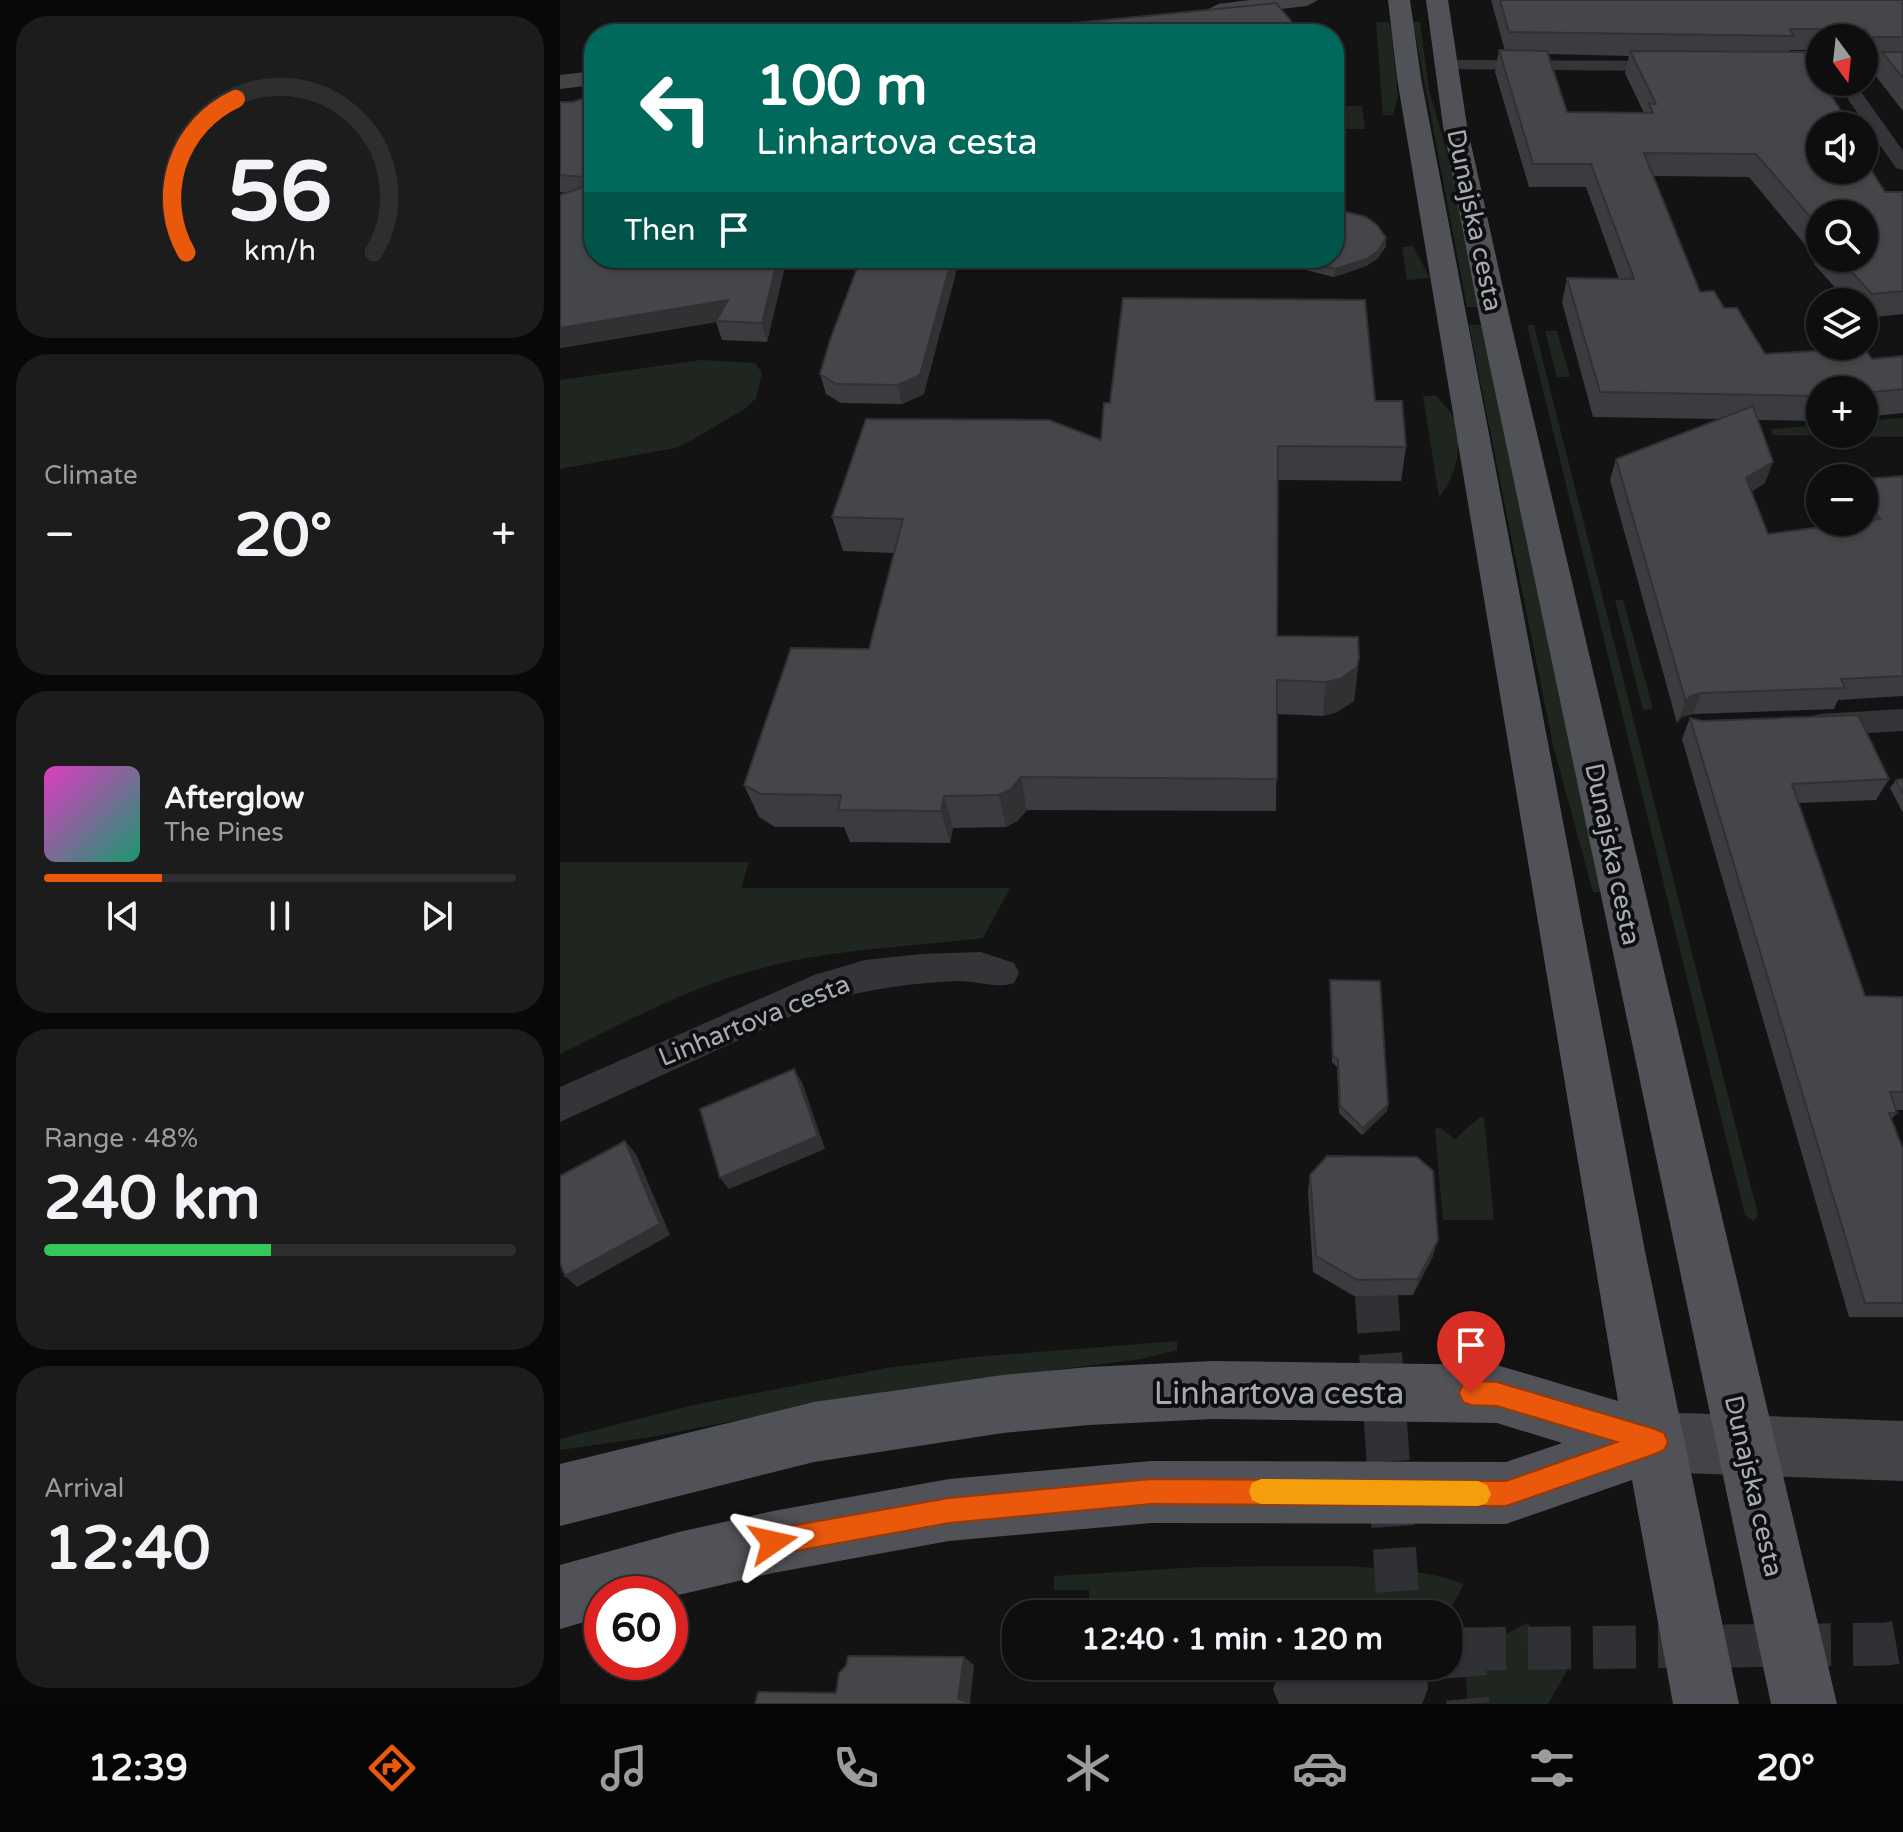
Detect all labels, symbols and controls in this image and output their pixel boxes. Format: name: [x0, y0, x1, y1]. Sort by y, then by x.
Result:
north arrow: [1806, 24, 1878, 96]
map controls: [1806, 24, 1878, 536]
text: 100 m: [756, 53, 927, 120]
icon: left: [624, 56, 728, 160]
button: sound: [1806, 112, 1878, 184]
text: Linhartova cesta: [756, 121, 1038, 164]
street label: Dunajska cesta: [1440, 126, 1509, 314]
text: 56: [228, 142, 332, 242]
button: search: [1806, 200, 1878, 272]
icon: arrive: [712, 208, 756, 252]
text: Then: [624, 212, 696, 249]
text: km/h: [244, 234, 316, 268]
button: layers: [1806, 288, 1878, 360]
button: +: [1806, 376, 1878, 448]
text: Climate: [44, 460, 138, 491]
button: −: [1806, 464, 1878, 536]
text: 20°: [234, 500, 332, 572]
text: −: [44, 509, 75, 562]
text: +: [491, 509, 516, 562]
street label: Dunajska cesta: [1578, 760, 1647, 948]
text: Afterglow: [164, 780, 304, 817]
text: The Pines: [164, 817, 284, 848]
icon: previous: [101, 894, 145, 938]
icon: pause: [258, 894, 302, 938]
icon: next: [415, 894, 459, 938]
street label: Linhartova cesta: [654, 968, 854, 1073]
text: Range · 48%: [44, 1123, 198, 1154]
text: 240 km: [44, 1163, 260, 1235]
pin: [1437, 1311, 1505, 1393]
icon: arrive: [1449, 1323, 1493, 1367]
street label: Linhartova cesta: [1154, 1375, 1404, 1413]
street label: Dunajska cesta: [1718, 1392, 1789, 1580]
text: Arrival: [44, 1473, 124, 1504]
position arrow: [731, 1500, 815, 1584]
text: 12:40: [44, 1513, 210, 1585]
speed limit sign: 60: [584, 1576, 688, 1680]
text: 12:40 · 1 min · 120 m: [1081, 1621, 1383, 1658]
icon: directions: [364, 1740, 420, 1796]
icon: music: [596, 1740, 652, 1796]
icon: phone: [828, 1740, 884, 1796]
icon: climate: [1060, 1740, 1116, 1796]
icon: car: [1292, 1740, 1348, 1796]
icon: filters: [1524, 1740, 1580, 1796]
text: 12:39: [88, 1747, 188, 1790]
text: 20°: [1756, 1747, 1815, 1790]

